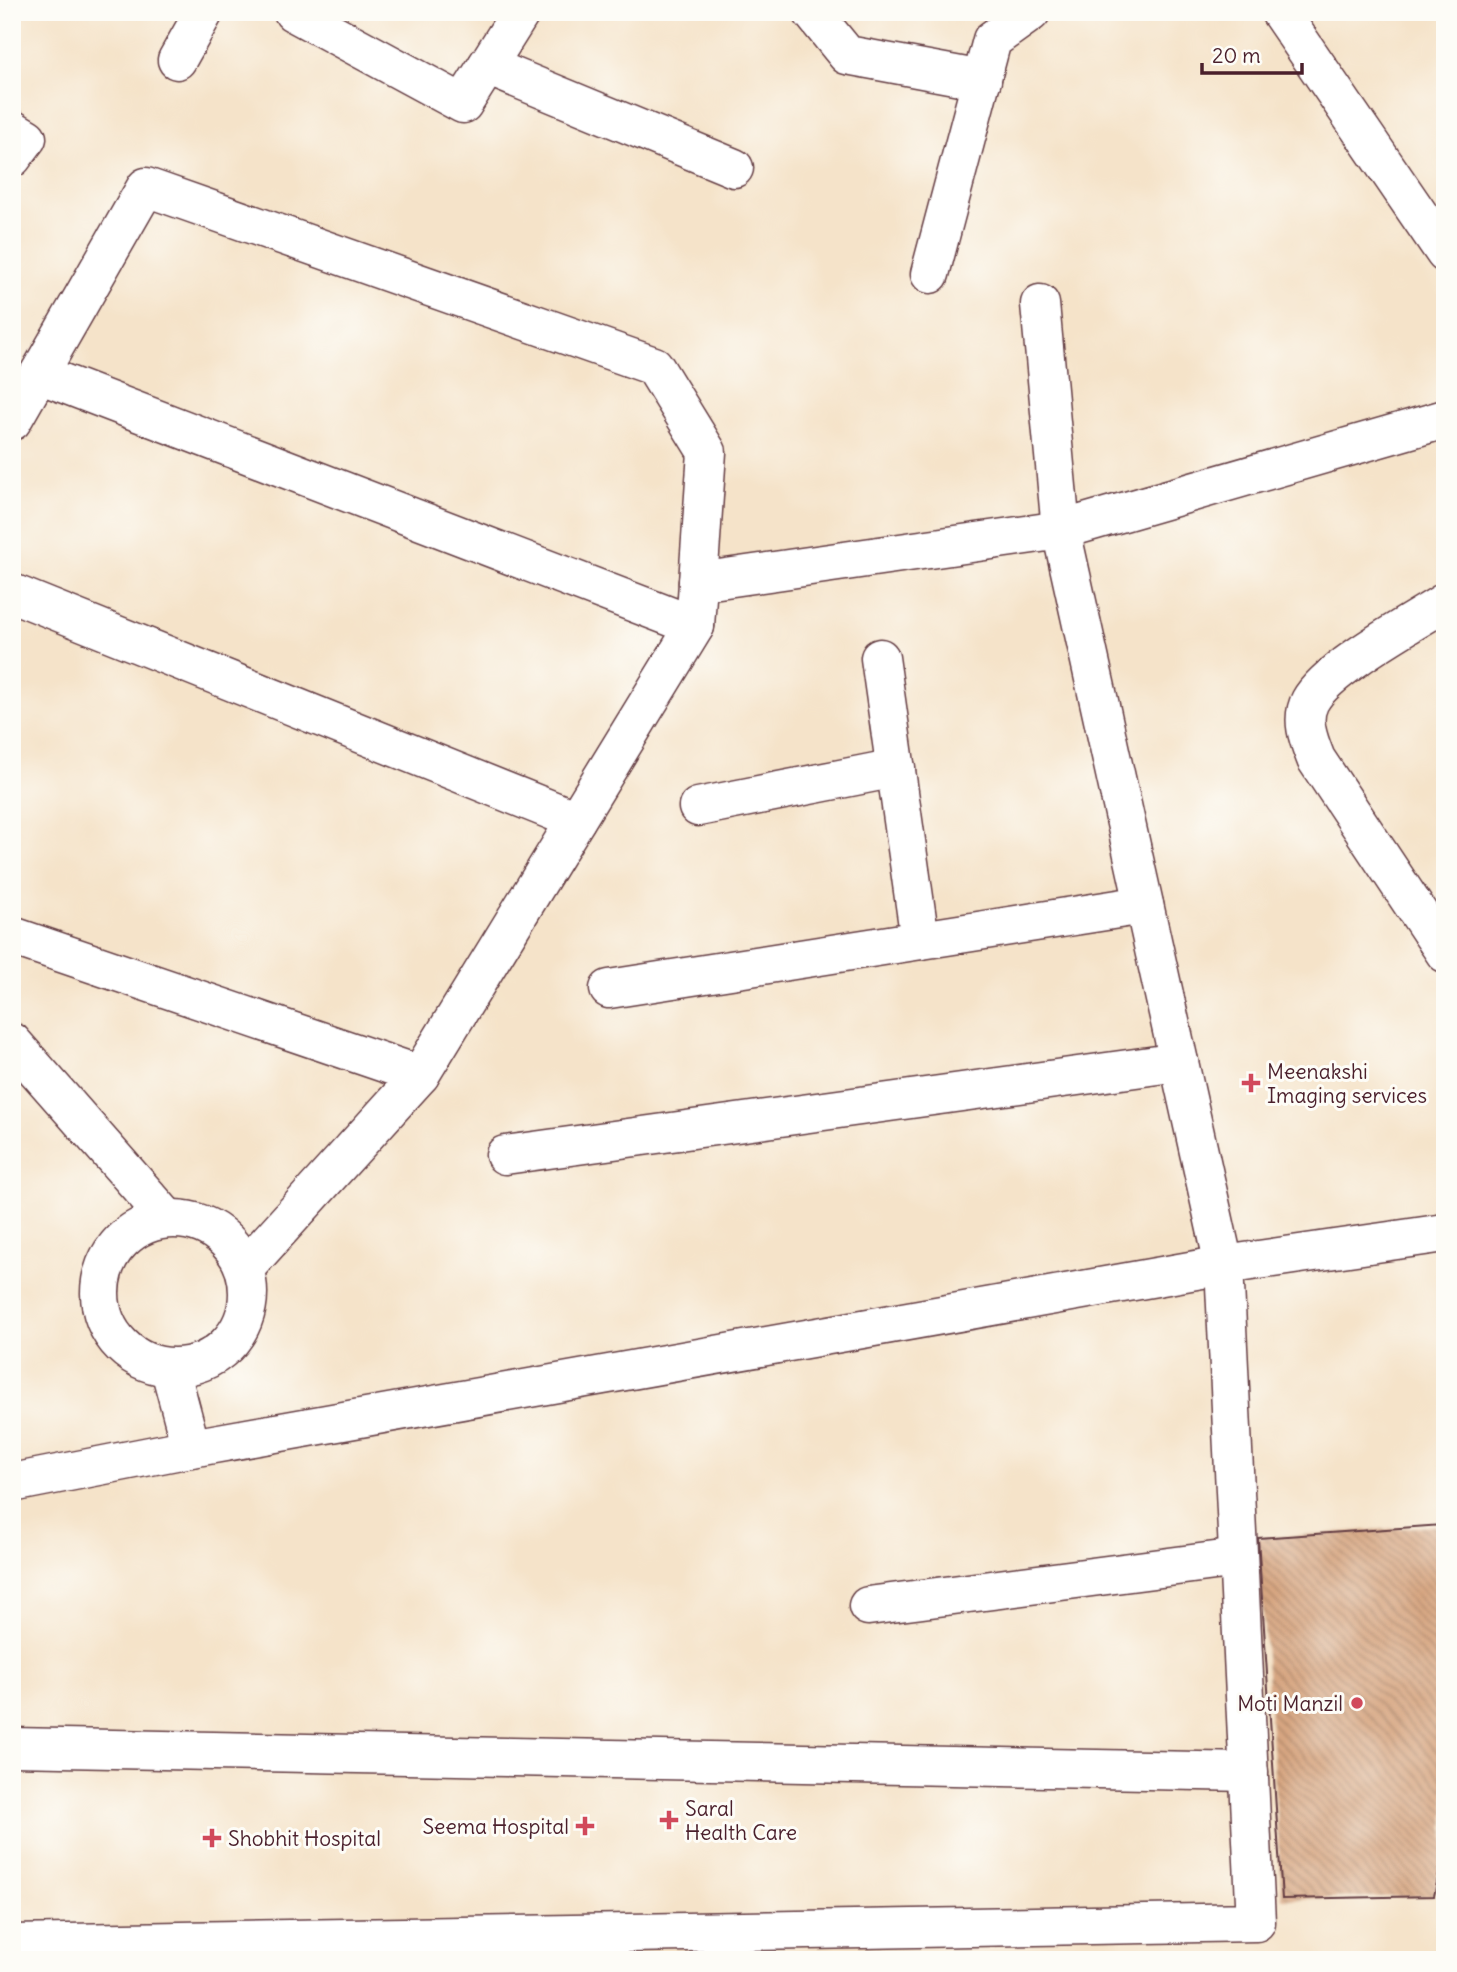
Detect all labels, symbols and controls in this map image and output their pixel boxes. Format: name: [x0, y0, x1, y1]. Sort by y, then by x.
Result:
scale bar: [1202, 32, 1301, 76]
text: 20 m: [1212, 42, 1261, 69]
place label: Meenakshi Imaging services: [1267, 1058, 1427, 1109]
marker: Meenakshi Imaging services: [1241, 1073, 1261, 1093]
place label: Moti Manzil: [1237, 1690, 1343, 1717]
marker: Moti Manzil: [1349, 1695, 1365, 1711]
place label: Saral Health Care: [685, 1795, 797, 1846]
marker: Saral Health Care: [659, 1810, 679, 1830]
place label: Seema Hospital: [422, 1813, 569, 1840]
marker: Seema Hospital: [575, 1816, 595, 1836]
place label: Shobhit Hospital: [228, 1825, 381, 1852]
marker: Shobhit Hospital: [202, 1828, 222, 1848]

